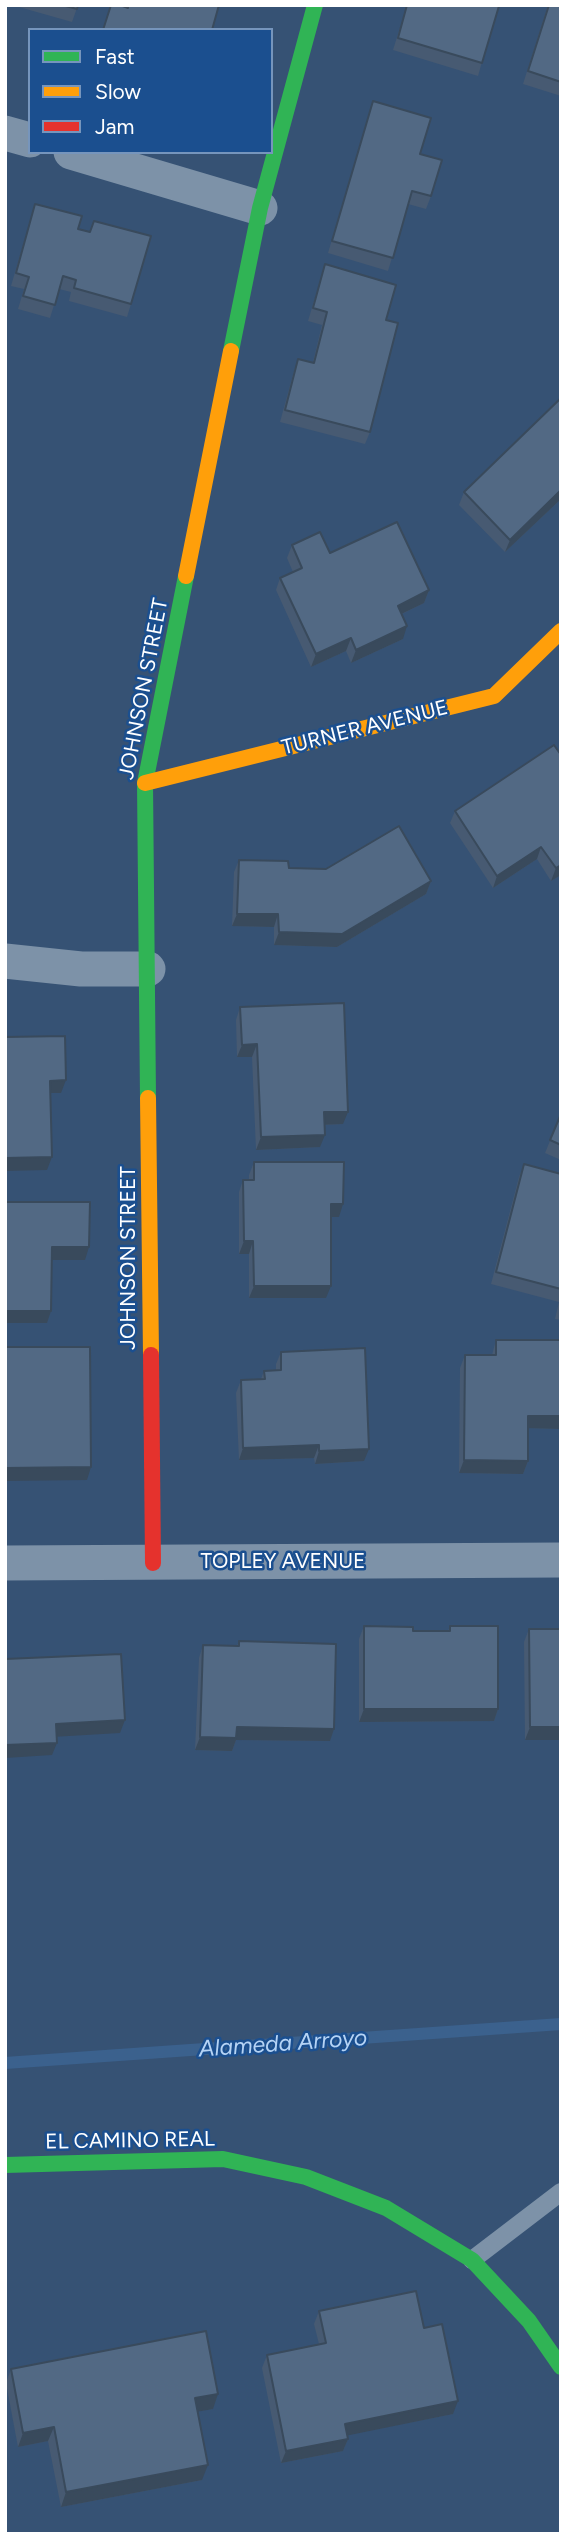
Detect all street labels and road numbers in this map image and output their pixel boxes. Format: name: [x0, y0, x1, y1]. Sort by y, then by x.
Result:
street label: JOHNSON STREET: [114, 596, 174, 782]
street label: TURNER AVENUE: [279, 695, 451, 761]
street label: JOHNSON STREET: [116, 1166, 142, 1350]
street label: TOPLEY AVENUE: [200, 1549, 366, 1575]
street label: EL CAMINO REAL: [45, 2127, 215, 2155]

